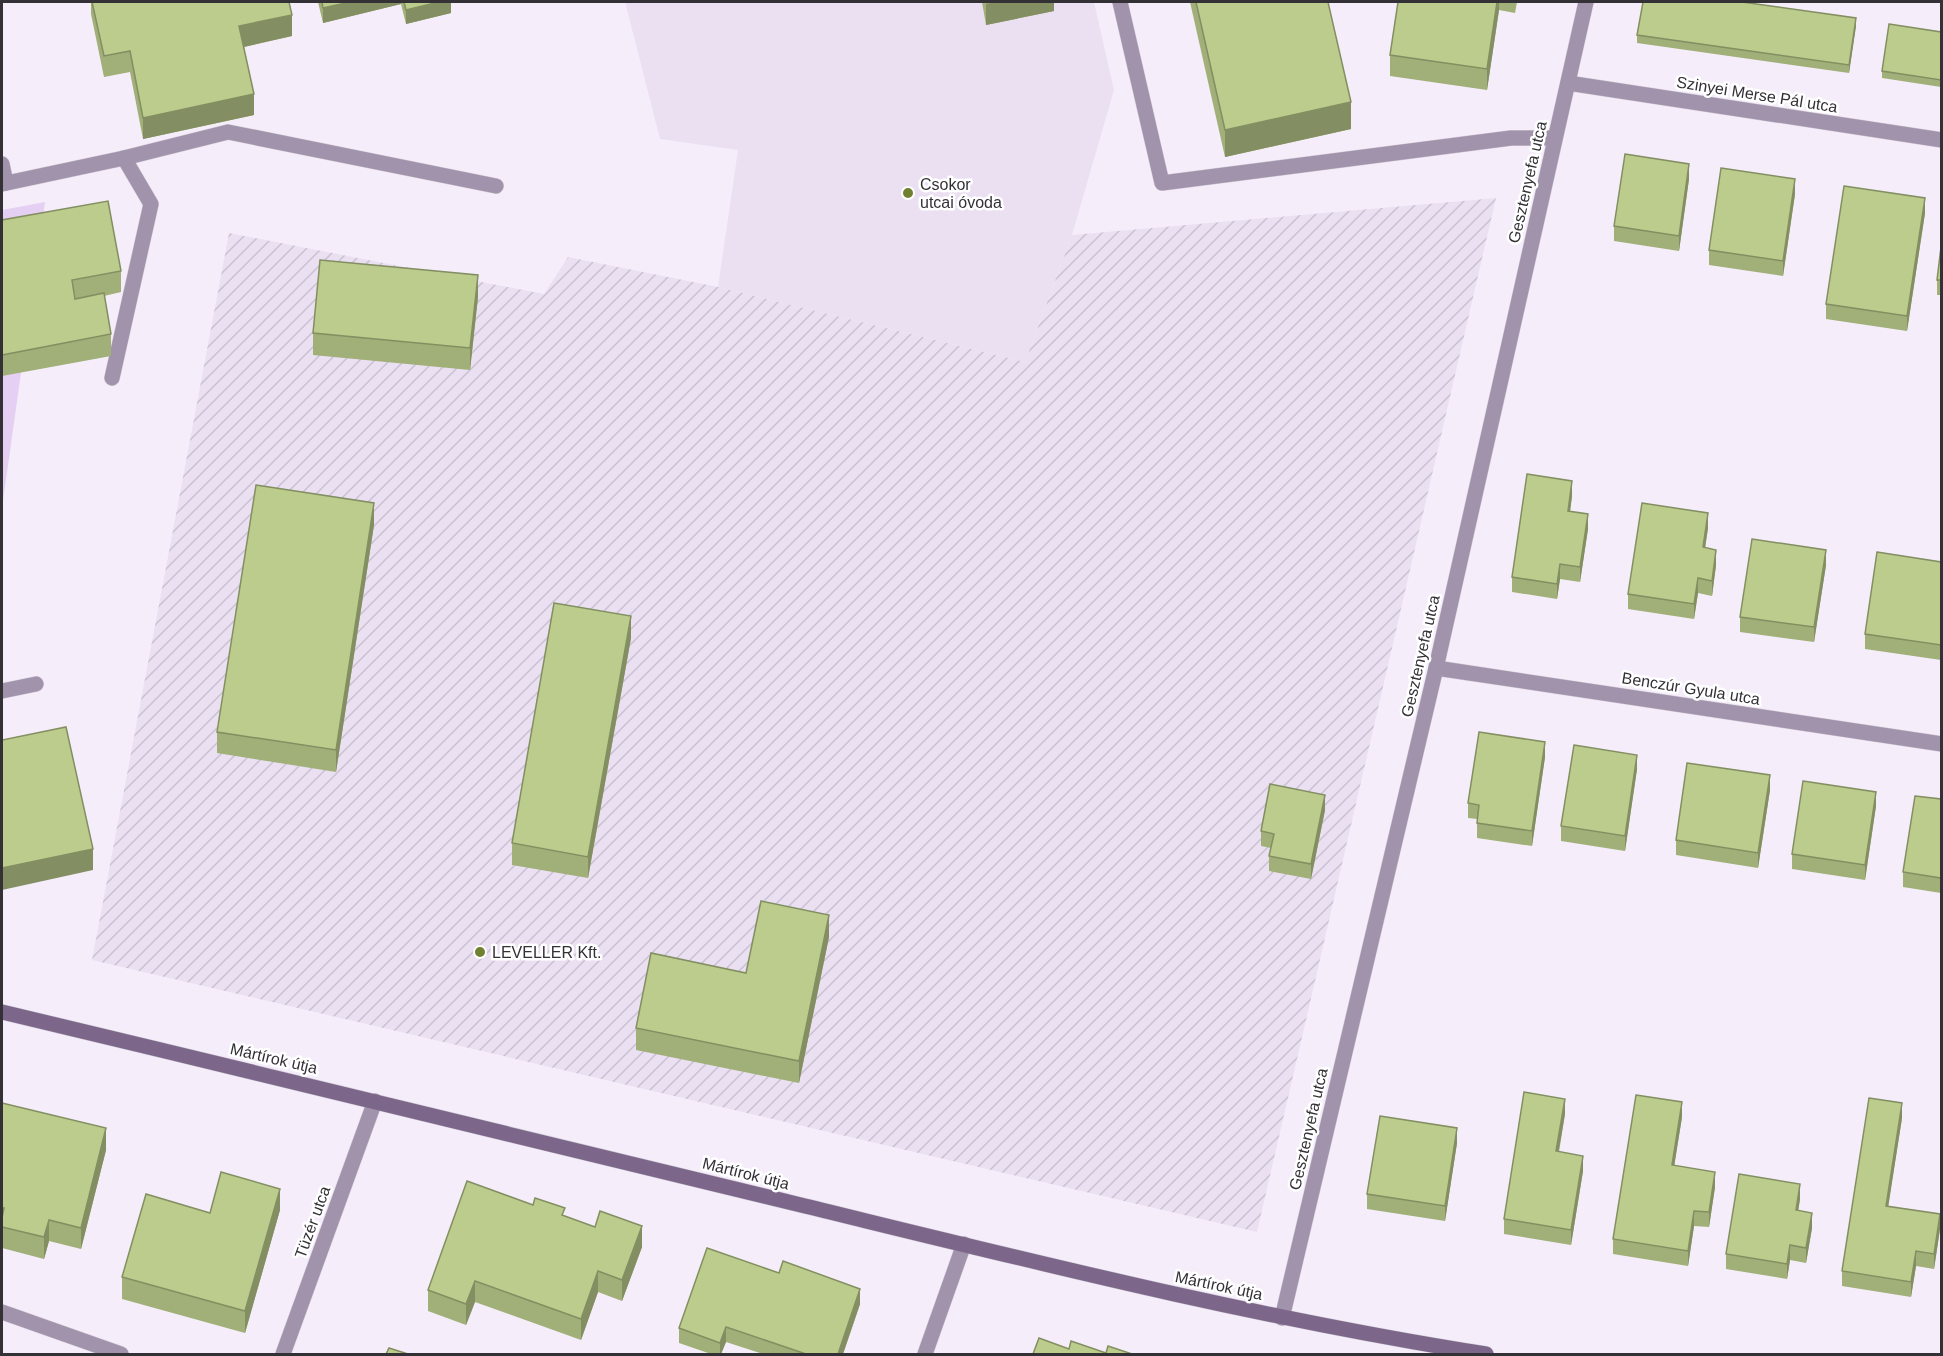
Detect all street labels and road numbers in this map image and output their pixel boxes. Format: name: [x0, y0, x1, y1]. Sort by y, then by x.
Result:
street label: Szinyei Merse Pál utca: [1675, 73, 1839, 116]
street label: Gesztenyefa utca: [1505, 119, 1550, 245]
street label: Gesztenyefa utca: [1398, 593, 1443, 719]
street label: Benczúr Gyula utca: [1621, 669, 1761, 708]
street label: Mártírok útja: [229, 1040, 319, 1077]
street label: Gesztenyefa utca: [1286, 1066, 1331, 1192]
street label: Mártírok útja: [701, 1154, 791, 1193]
street label: Tüzér utca: [292, 1184, 333, 1261]
street label: Mártírok útja: [1174, 1268, 1264, 1303]

